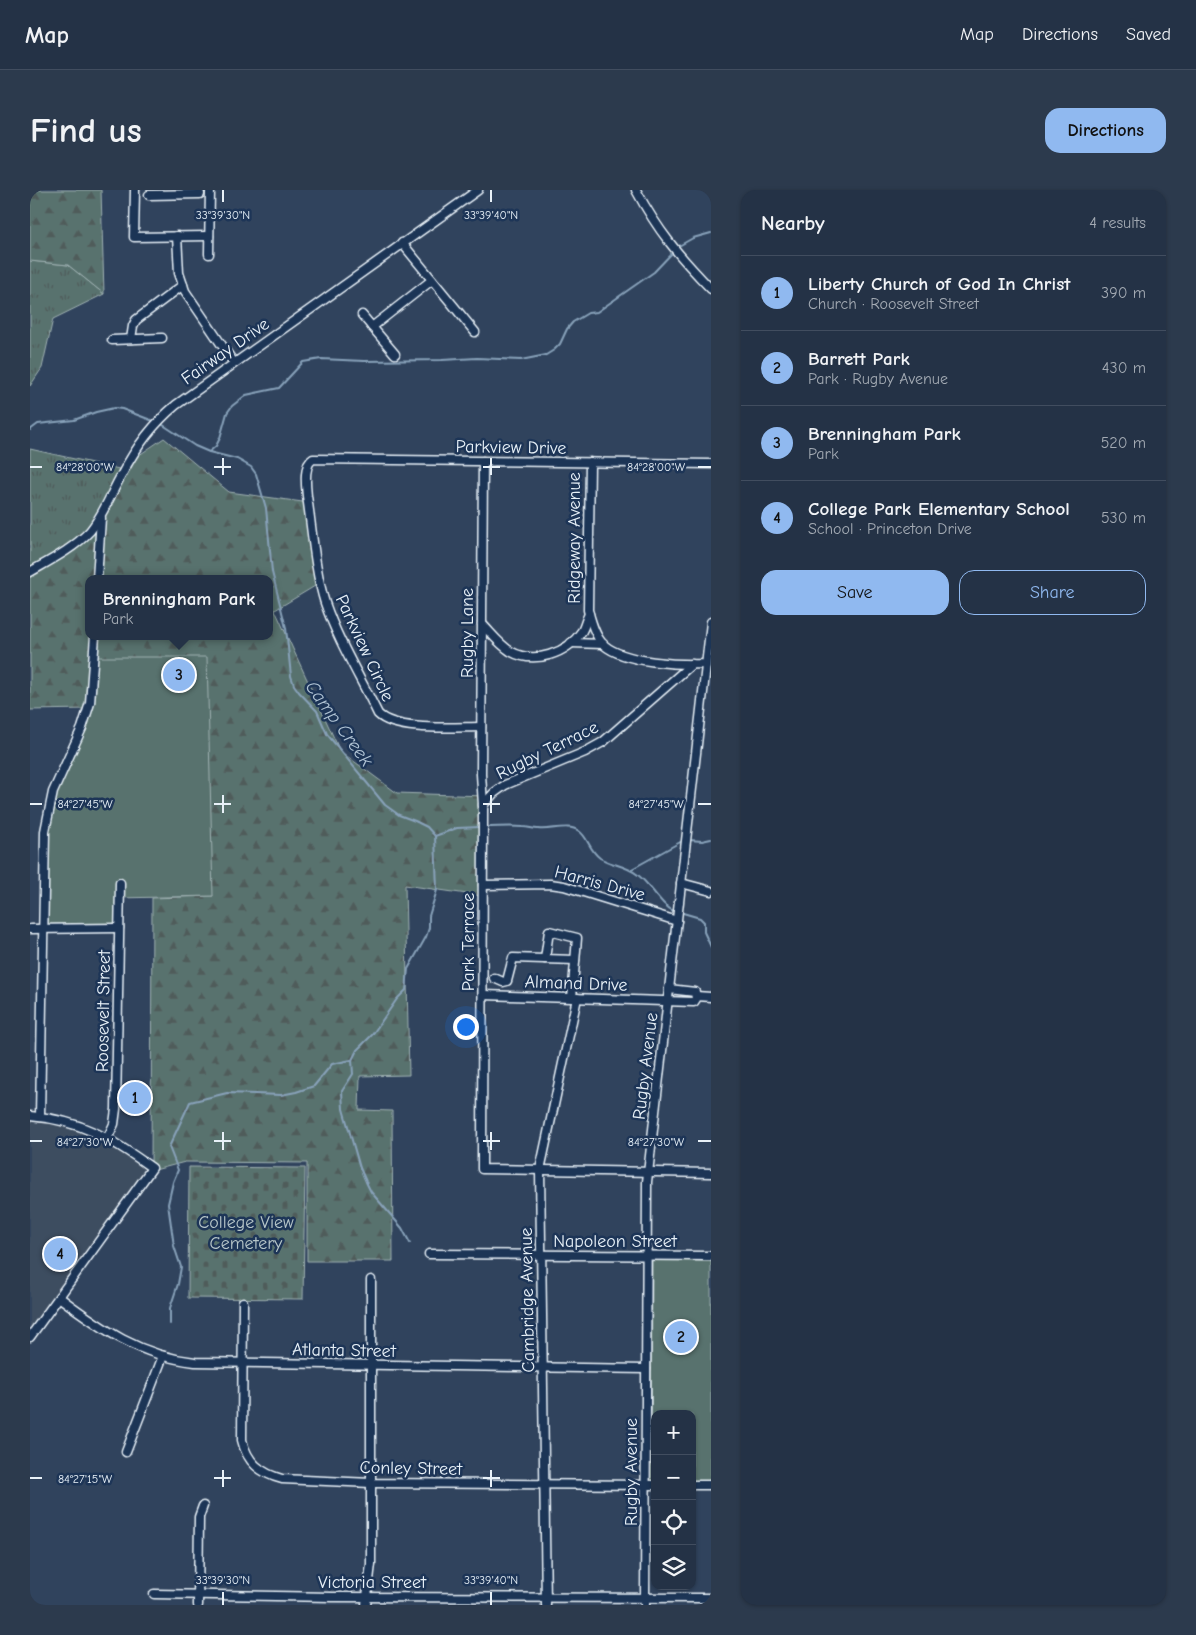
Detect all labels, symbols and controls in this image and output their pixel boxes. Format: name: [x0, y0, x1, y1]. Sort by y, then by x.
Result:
text: Map: [25, 21, 69, 49]
text: Map: [960, 24, 994, 45]
text: Directions: [1022, 24, 1098, 45]
text: Saved: [1126, 24, 1171, 45]
button: Directions: [1045, 108, 1166, 153]
text: Find us: [30, 110, 142, 151]
text: 33°39'30"N: [196, 208, 250, 222]
text: 33°39'40"N: [464, 208, 518, 222]
text: Nearby: [761, 211, 825, 235]
text: 4 results: [1089, 214, 1146, 232]
text: Liberty Church of God In Christ: [808, 273, 1070, 295]
text: 1: [774, 284, 780, 302]
text: 390 m: [1101, 284, 1146, 302]
text: Church · Roosevelt Street: [808, 295, 979, 313]
street label: Fairway Drive: [177, 313, 273, 389]
text: Barrett Park: [808, 348, 910, 370]
text: 2: [773, 359, 781, 377]
text: 430 m: [1102, 359, 1146, 377]
text: Park · Rugby Avenue: [808, 370, 948, 388]
text: Brenningham Park: [808, 423, 961, 445]
text: 3: [773, 434, 781, 452]
text: 520 m: [1101, 434, 1146, 452]
street label: Parkview Drive: [456, 436, 566, 459]
text: Park: [808, 445, 839, 463]
text: 84°28'00"W: [56, 460, 115, 474]
text: 84°28'00"W: [627, 460, 686, 474]
street label: Ridgeway Avenue: [564, 472, 585, 604]
text: College Park Elementary School: [808, 498, 1070, 520]
text: 4: [773, 509, 781, 527]
text: 530 m: [1101, 509, 1146, 527]
text: School · Princeton Drive: [808, 520, 972, 538]
button: Save: [761, 570, 949, 615]
button: Share: [959, 570, 1146, 615]
popup: [85, 575, 273, 640]
text: Brenningham Park: [103, 588, 255, 610]
street label: Rugby Lane: [457, 588, 478, 678]
street label: Parkview Circle: [331, 592, 398, 705]
text: Park: [103, 610, 133, 628]
pin: 3: [163, 656, 195, 694]
water label: Camp Creek: [301, 676, 378, 771]
street label: Rugby Terrace: [493, 717, 602, 784]
text: 84°27'45"W: [57, 797, 113, 811]
text: 84°27'45"W: [628, 797, 684, 811]
street label: Harris Drive: [552, 861, 647, 906]
street label: Park Terrace: [458, 893, 479, 991]
street label: Roosevelt Street: [92, 949, 115, 1072]
street label: Almand Drive: [524, 971, 628, 996]
street label: Rugby Avenue: [629, 1011, 662, 1121]
your location: [453, 1014, 479, 1040]
pin: 1: [119, 1079, 151, 1117]
text: 84°27'30"W: [57, 1135, 114, 1149]
text: 84°27'30"W: [628, 1135, 685, 1149]
park label: College View Cemetery: [198, 1212, 294, 1254]
street label: Cambridge Avenue: [516, 1227, 539, 1373]
street label: Napoleon Street: [553, 1231, 678, 1252]
pin: 4: [44, 1235, 76, 1273]
pin: 2: [665, 1318, 697, 1356]
street label: Atlanta Street: [292, 1339, 397, 1362]
map controls: [651, 1410, 696, 1590]
button: +: [651, 1410, 696, 1455]
street label: Rugby Avenue: [621, 1418, 642, 1526]
button: −: [651, 1455, 696, 1500]
street label: Conley Street: [360, 1457, 463, 1480]
text: 84°27'15"W: [58, 1472, 113, 1486]
button: locate: [651, 1500, 696, 1545]
button: layers: [651, 1545, 696, 1590]
street label: Victoria Street: [318, 1572, 427, 1593]
text: 33°39'30"N: [196, 1573, 250, 1587]
text: 33°39'40"N: [464, 1573, 518, 1587]

